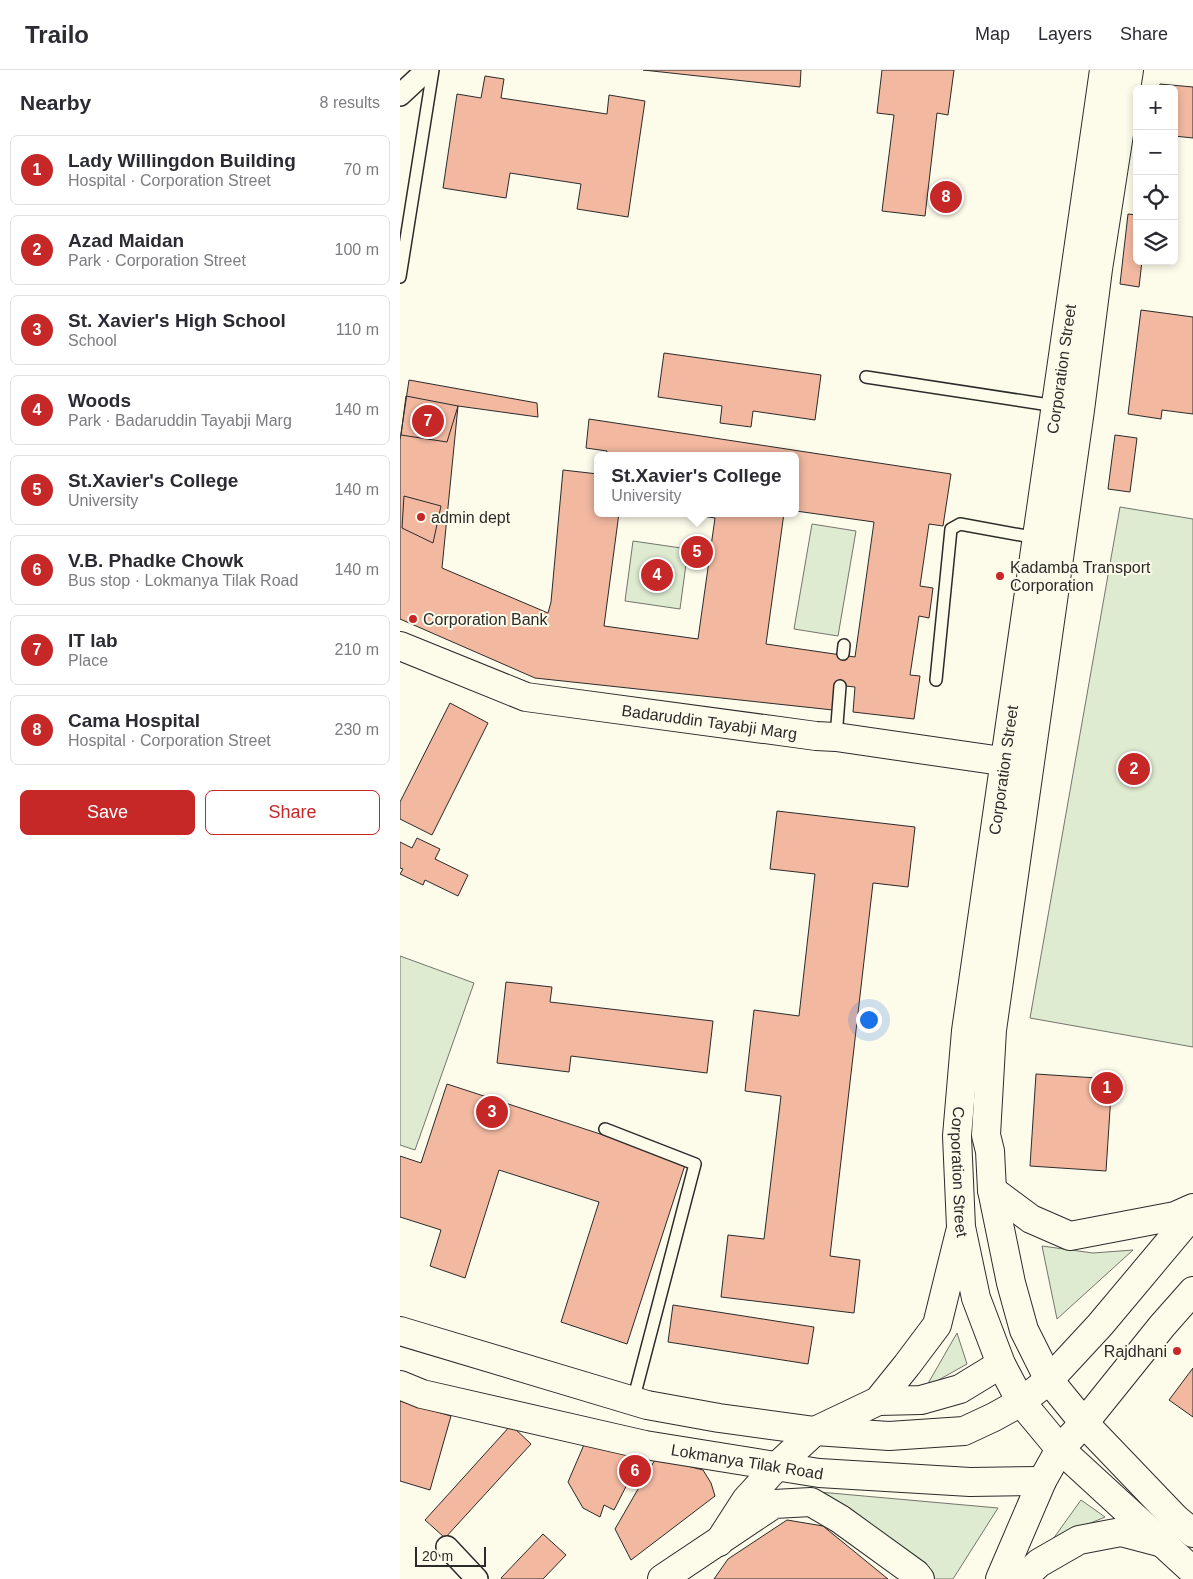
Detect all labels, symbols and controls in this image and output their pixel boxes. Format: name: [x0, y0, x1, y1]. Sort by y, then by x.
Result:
text: Trailo: [25, 21, 89, 48]
text: Map: [975, 24, 1010, 44]
text: Layers: [1038, 24, 1092, 44]
text: Share: [1120, 24, 1168, 44]
map controls: [1133, 85, 1178, 265]
button: +: [1133, 85, 1178, 130]
text: Nearby: [20, 91, 91, 114]
text: 8 results: [320, 94, 380, 111]
button: −: [1133, 130, 1178, 175]
text: Lady Willingdon Building: [68, 150, 296, 171]
text: 1: [33, 161, 41, 178]
text: 70 m: [343, 161, 379, 178]
text: Hospital · Corporation Street: [68, 172, 271, 189]
button: locate: [1133, 175, 1178, 220]
pin: 8: [930, 178, 962, 216]
button: layers: [1133, 220, 1178, 265]
text: Azad Maidan: [68, 230, 184, 251]
text: 2: [33, 241, 41, 258]
text: 100 m: [335, 241, 379, 258]
text: Park · Corporation Street: [68, 252, 246, 269]
street label: Corporation Street: [1044, 303, 1079, 435]
text: St. Xavier's High School: [68, 310, 286, 331]
text: 3: [33, 321, 41, 338]
text: 110 m: [336, 321, 379, 338]
text: School: [68, 332, 117, 349]
text: Woods: [68, 390, 131, 411]
text: 4: [33, 401, 41, 418]
text: 140 m: [335, 401, 379, 418]
pin: 7: [412, 402, 444, 440]
text: Park · Badaruddin Tayabji Marg: [68, 412, 292, 429]
popup: [594, 452, 799, 517]
text: St.Xavier's College: [611, 465, 782, 486]
text: St.Xavier's College: [68, 470, 238, 491]
text: 5: [33, 481, 41, 498]
text: 140 m: [335, 481, 379, 498]
text: University: [611, 487, 682, 504]
text: University: [68, 492, 138, 509]
place label: admin dept: [431, 509, 511, 526]
marker: admin dept: [415, 511, 427, 523]
pin: 5: [681, 533, 713, 571]
text: V.B. Phadke Chowk: [68, 550, 244, 571]
pin: 4: [641, 556, 673, 594]
place label: Kadamba Transport Corporation: [1010, 559, 1151, 594]
text: 6: [33, 561, 41, 578]
text: 140 m: [335, 561, 379, 578]
marker: Kadamba Transport Corporation: [994, 570, 1006, 582]
text: Bus stop · Lokmanya Tilak Road: [68, 572, 298, 589]
place label: Corporation Bank: [423, 611, 549, 628]
marker: Corporation Bank: [407, 613, 419, 625]
text: IT lab: [68, 630, 118, 651]
text: 7: [33, 641, 41, 658]
text: 210 m: [335, 641, 379, 658]
text: Place: [68, 652, 108, 669]
street label: Badaruddin Tayabji Marg: [621, 702, 798, 742]
street label: Corporation Street: [986, 704, 1021, 836]
text: Cama Hospital: [68, 710, 200, 731]
text: 8: [33, 721, 41, 738]
text: 230 m: [335, 721, 379, 738]
text: Hospital · Corporation Street: [68, 732, 271, 749]
pin: 2: [1118, 750, 1150, 788]
button: Save: [20, 790, 195, 835]
button: Share: [205, 790, 380, 835]
your location: [856, 1007, 882, 1033]
pin: 1: [1091, 1069, 1123, 1107]
pin: 3: [476, 1093, 508, 1131]
street label: Corporation Street: [948, 1106, 971, 1239]
place label: Rajdhani: [1104, 1343, 1167, 1360]
marker: Rajdhani: [1171, 1345, 1183, 1357]
street label: Lokmanya Tilak Road: [670, 1441, 824, 1483]
pin: 6: [619, 1452, 651, 1490]
scale bar: [415, 1544, 486, 1567]
text: 20 m: [422, 1548, 453, 1564]

